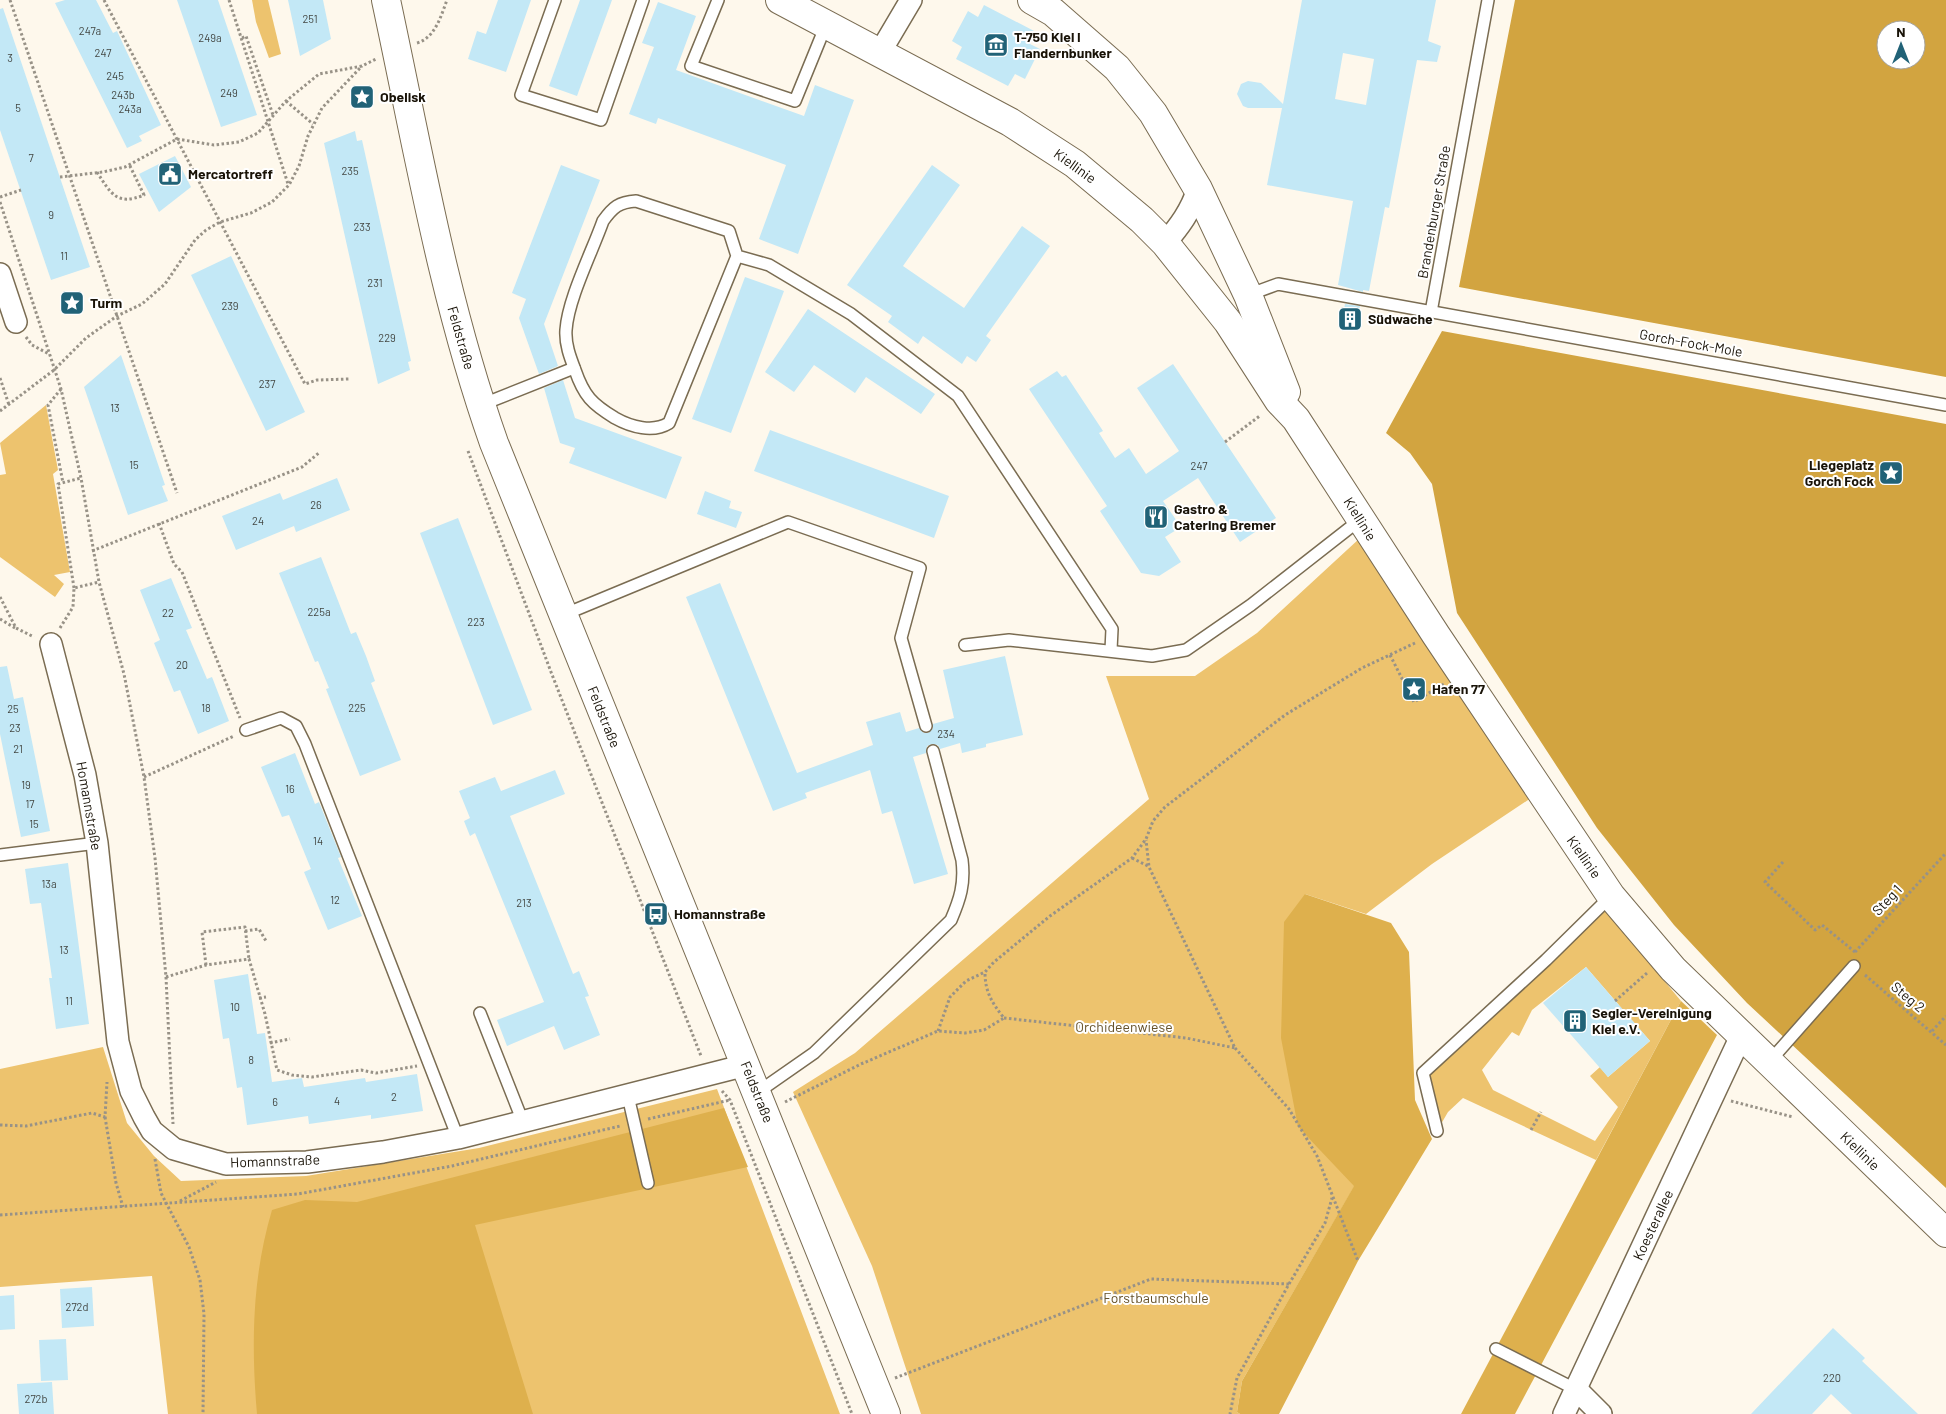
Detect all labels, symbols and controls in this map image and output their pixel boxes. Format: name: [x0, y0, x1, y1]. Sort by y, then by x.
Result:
house number: 251: [302, 12, 318, 25]
north arrow: [1876, 20, 1926, 70]
text: N: [1896, 23, 1906, 40]
house number: 247a: [79, 24, 101, 37]
place label: T-750 Kiel I Flandernbunker: [1014, 28, 1112, 61]
house number: 249a: [198, 31, 222, 44]
museum icon: T-750 Kiel I Flandernbunker: [983, 32, 1009, 58]
house number: 247: [95, 46, 111, 59]
house number: 3: [7, 51, 13, 64]
house number: 245: [106, 69, 124, 82]
place icon: Obelisk: [349, 84, 375, 110]
house number: 249: [220, 86, 238, 99]
house number: 243b: [111, 88, 135, 101]
place label: Obelisk: [380, 88, 426, 105]
house number: 5: [15, 101, 21, 114]
house number: 243a: [118, 102, 142, 115]
street label: Brandenburger Straße: [1413, 144, 1454, 280]
street label: Kiellinie: [1051, 145, 1100, 187]
house number: 7: [28, 151, 34, 164]
public building icon: Mercatortreff: [157, 161, 183, 187]
house number: 235: [341, 164, 359, 177]
place label: Mercatortreff: [188, 165, 273, 182]
house number: 9: [48, 208, 54, 221]
house number: 233: [353, 220, 371, 233]
house number: 11: [60, 249, 68, 262]
house number: 231: [367, 276, 383, 289]
place icon: Turm: [59, 290, 85, 316]
place label: Turm: [90, 294, 123, 311]
house number: 239: [221, 299, 239, 312]
street label: Feldstraße: [444, 304, 479, 371]
building icon: Südwache: [1337, 306, 1363, 332]
place label: Südwache: [1368, 310, 1433, 327]
street label: Gorch-Fock-Mole: [1638, 325, 1744, 360]
house number: 229: [378, 331, 396, 344]
house number: 237: [259, 377, 275, 390]
house number: 13: [110, 401, 120, 414]
place label: Liegeplatz Gorch Fock: [1805, 456, 1875, 489]
house number: 15: [129, 458, 139, 471]
house number: 247: [1191, 459, 1207, 472]
place icon: Liegeplatz Gorch Fock: [1878, 460, 1904, 486]
street label: Kiellinie: [1340, 494, 1380, 544]
house number: 26: [310, 498, 322, 511]
place label: Gastro & Catering Bremer: [1174, 500, 1277, 533]
restaurant icon: Gastro & Catering Bremer: [1143, 504, 1169, 530]
house number: 24: [252, 514, 264, 527]
house number: 225a: [307, 605, 331, 618]
house number: 22: [162, 606, 174, 619]
house number: 223: [467, 615, 485, 628]
house number: 20: [176, 658, 188, 671]
place icon: Hafen 77: [1401, 676, 1427, 702]
place label: Hafen 77: [1432, 680, 1485, 697]
street label: Feldstraße: [584, 683, 625, 750]
house number: 18: [201, 701, 211, 714]
house number: 225: [348, 701, 366, 714]
house number: 25: [7, 702, 19, 715]
house number: 23: [9, 721, 21, 734]
house number: 234: [937, 727, 955, 740]
house number: 21: [13, 742, 23, 755]
street label: Homannstraße: [73, 760, 106, 852]
house number: 19: [21, 778, 31, 791]
house number: 16: [285, 782, 295, 795]
house number: 17: [25, 797, 35, 810]
house number: 15: [29, 817, 39, 830]
street label: Kiellinie: [1564, 832, 1605, 881]
house number: 14: [313, 834, 323, 847]
house number: 13a: [41, 877, 57, 890]
street label: Steg 1: [1868, 881, 1905, 919]
house number: 12: [330, 893, 340, 906]
house number: 213: [516, 896, 532, 909]
bus stop icon: Homannstraße: [643, 901, 669, 927]
place label: Homannstraße: [674, 905, 766, 922]
house number: 13: [59, 943, 69, 956]
street label: Steg 2: [1888, 978, 1928, 1015]
house number: 11: [65, 994, 73, 1007]
house number: 10: [230, 1000, 240, 1013]
place label: Segler-Vereinigung Kiel e.V.: [1592, 1004, 1712, 1037]
building icon: Segler-Vereinigung Kiel e.V.: [1562, 1008, 1588, 1034]
park label: Orchideenwiese: [1075, 1018, 1173, 1035]
house number: 8: [248, 1053, 254, 1066]
street label: Feldstraße: [737, 1058, 778, 1125]
house number: 2: [391, 1090, 397, 1103]
house number: 4: [334, 1094, 340, 1107]
house number: 6: [272, 1095, 278, 1108]
street label: Kiellinie: [1837, 1128, 1884, 1173]
street label: Homannstraße: [230, 1150, 320, 1171]
street label: Koesterallee: [1629, 1187, 1676, 1263]
park label: Forstbaumschule: [1103, 1289, 1209, 1306]
house number: 272d: [65, 1300, 89, 1313]
house number: 220: [1823, 1371, 1841, 1384]
house number: 272b: [24, 1392, 48, 1405]

